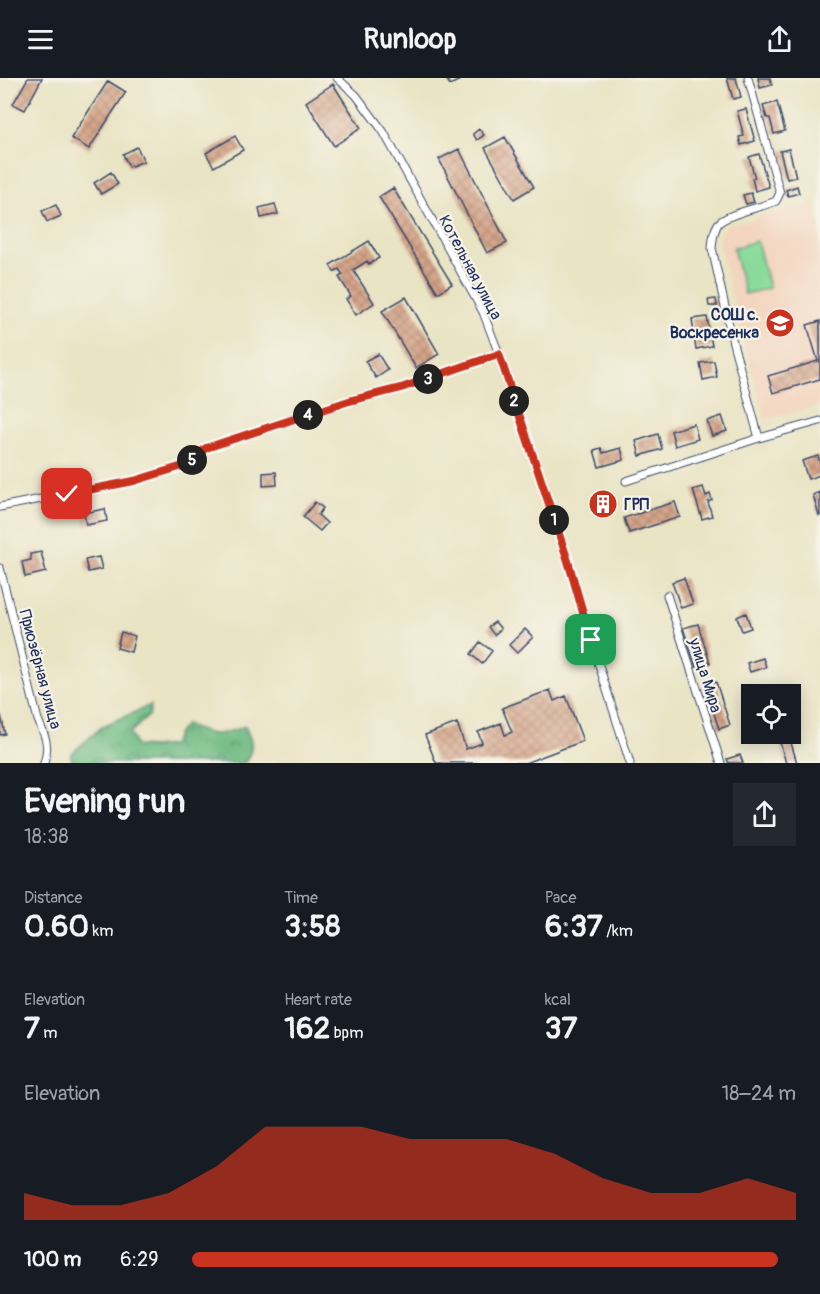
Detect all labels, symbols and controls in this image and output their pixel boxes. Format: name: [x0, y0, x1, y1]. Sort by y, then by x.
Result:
icon: menu: [24, 23, 57, 56]
text: Runloop: [364, 23, 456, 56]
icon: share: [763, 23, 796, 56]
street label: Котельная улица: [434, 212, 506, 323]
place label: СОШ с. Воскресенка: [670, 305, 760, 343]
school or university icon: СОШ с. Воскресенка: [764, 307, 796, 339]
pin: 3: [413, 364, 443, 394]
text: 3: [424, 369, 432, 389]
pin: 2: [499, 386, 529, 416]
text: 2: [510, 391, 518, 411]
pin: 4: [293, 400, 323, 430]
text: 4: [303, 405, 313, 425]
pin: 5: [177, 445, 207, 475]
text: 5: [188, 450, 196, 470]
pin: [41, 468, 92, 519]
icon: check: [50, 477, 83, 510]
building icon: ГРП: [587, 488, 619, 520]
place label: ГРП: [624, 495, 650, 515]
pin: 1: [539, 505, 569, 535]
text: 1: [551, 510, 557, 530]
street label: Приозёрная улица: [14, 607, 66, 731]
pin: [565, 614, 616, 665]
icon: arrive: [574, 623, 607, 656]
street label: улица Мира: [684, 635, 726, 715]
map controls: [741, 684, 801, 744]
button: locate: [741, 684, 801, 744]
text: Evening run: [24, 781, 185, 822]
button: share: [733, 783, 796, 846]
text: 18:38: [24, 824, 68, 849]
text: Distance: [24, 888, 83, 908]
text: Time: [284, 888, 318, 908]
text: Pace: [545, 888, 576, 908]
text: 0.60: [24, 908, 89, 945]
text: 3:58: [284, 908, 340, 945]
text: 6:37: [545, 908, 603, 945]
text: km: [89, 921, 113, 941]
text: /km: [603, 921, 633, 941]
text: Elevation: [24, 990, 85, 1010]
text: Heart rate: [284, 990, 352, 1010]
text: kcal: [545, 990, 571, 1010]
text: 7: [24, 1010, 40, 1047]
text: 162: [284, 1010, 330, 1047]
text: 37: [545, 1010, 577, 1047]
text: m: [40, 1023, 58, 1043]
text: bpm: [330, 1023, 363, 1043]
text: Elevation: [24, 1081, 100, 1106]
text: 18–24 m: [721, 1081, 796, 1106]
text: 100 m: [24, 1247, 81, 1272]
text: 6:29: [120, 1247, 158, 1272]

